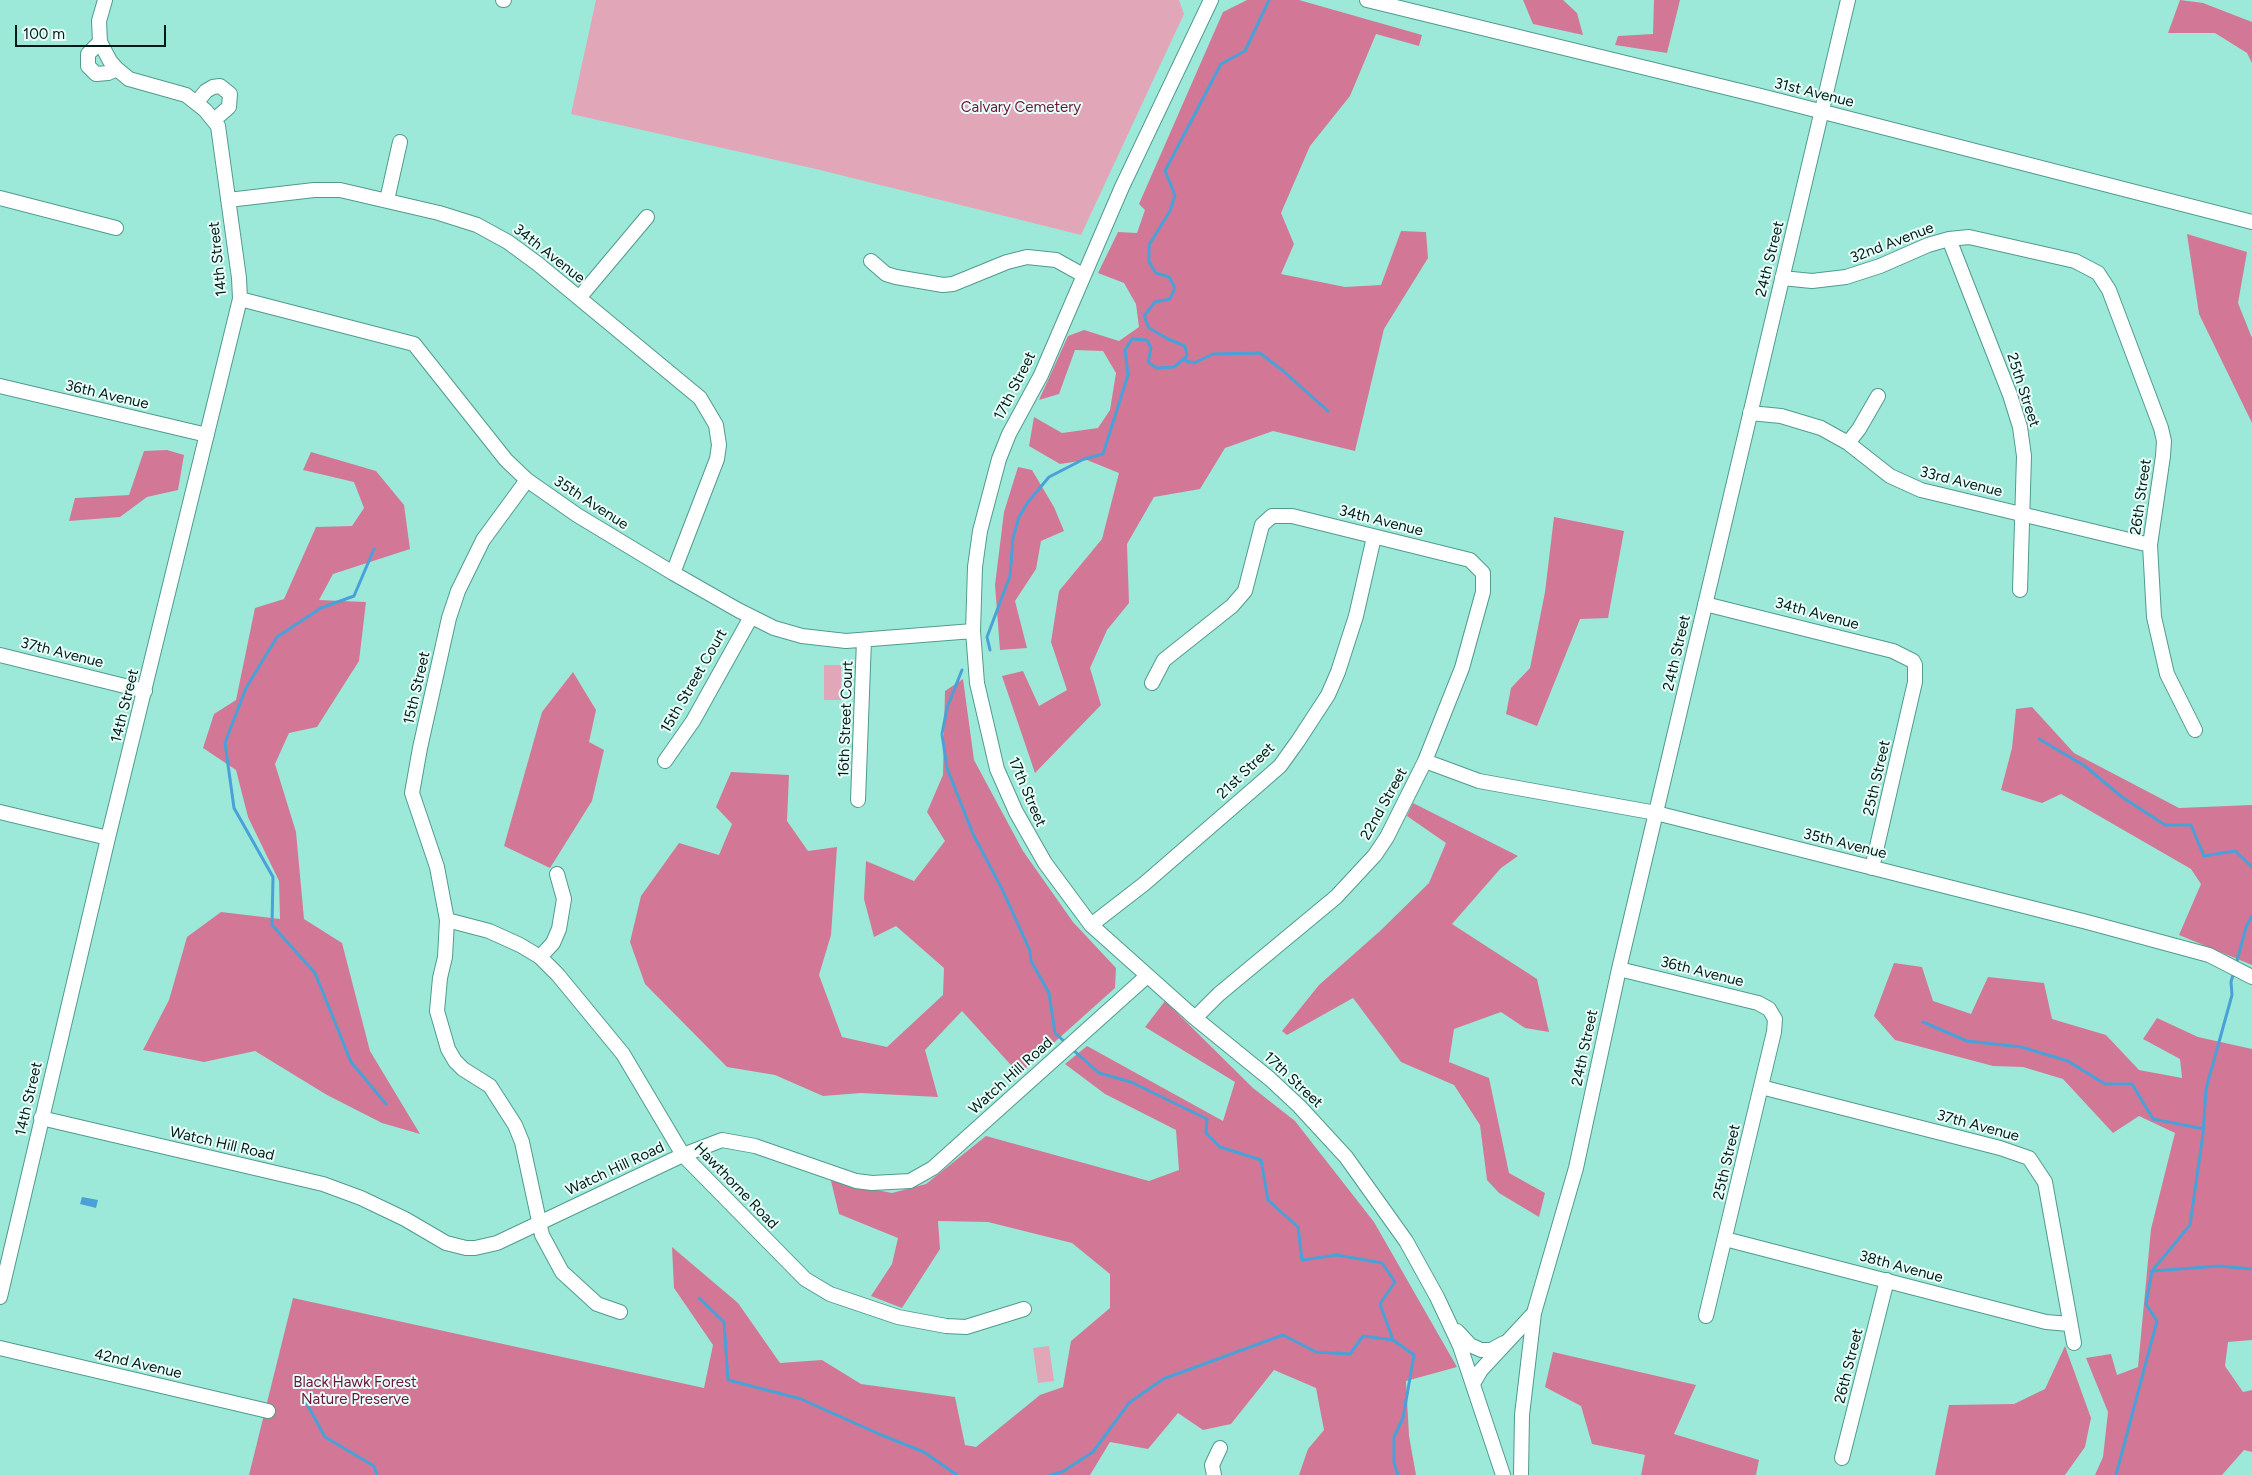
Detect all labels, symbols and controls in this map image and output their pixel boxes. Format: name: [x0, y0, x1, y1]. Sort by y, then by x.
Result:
scale bar: [18, 15, 169, 47]
text: 100 m: [23, 25, 65, 43]
street label: 31st Avenue: [1772, 74, 1856, 112]
park label: Calvary Cemetery: [961, 99, 1081, 117]
street label: 24th Street: [1752, 219, 1788, 299]
street label: 32nd Avenue: [1848, 219, 1936, 267]
street label: 34th Avenue: [510, 220, 588, 288]
street label: 14th Street: [205, 221, 231, 297]
street label: 17th Street: [990, 349, 1040, 423]
street label: 25th Street: [2003, 351, 2043, 429]
street label: 36th Avenue: [64, 377, 150, 413]
street label: 26th Street: [2127, 458, 2155, 536]
street label: 33rd Avenue: [1918, 463, 2004, 501]
street label: 35th Avenue: [550, 472, 632, 534]
street label: 34th Avenue: [1337, 502, 1425, 540]
street label: 34th Avenue: [1773, 594, 1861, 634]
street label: 24th Street: [1660, 613, 1694, 693]
street label: 15th Street Court: [657, 626, 731, 736]
street label: 37th Avenue: [19, 634, 105, 672]
street label: 15th Street: [400, 650, 434, 726]
street label: 16th Street Court: [835, 660, 857, 778]
street label: 14th Street: [107, 667, 143, 745]
street label: 21st Street: [1214, 739, 1278, 803]
street label: 25th Street: [1860, 739, 1894, 817]
street label: 17th Street: [1004, 754, 1050, 830]
street label: 22nd Street: [1357, 765, 1411, 843]
street label: 35th Avenue: [1801, 825, 1889, 863]
street label: 36th Avenue: [1659, 953, 1745, 991]
street label: 24th Street: [1568, 1008, 1602, 1088]
street label: Watch Hill Road: [965, 1034, 1057, 1118]
street label: 17th Street: [1260, 1048, 1326, 1112]
street label: 14th Street: [12, 1060, 46, 1138]
street label: 37th Avenue: [1935, 1106, 2021, 1146]
street label: Watch Hill Road: [168, 1123, 276, 1165]
street label: 25th Street: [1710, 1123, 1744, 1201]
street label: Watch Hill Road: [563, 1138, 667, 1200]
street label: Hawthorne Road: [690, 1139, 782, 1233]
street label: 38th Avenue: [1857, 1247, 1945, 1287]
street label: 26th Street: [1831, 1327, 1867, 1405]
street label: 42nd Avenue: [92, 1345, 184, 1383]
park label: Black Hawk Forest Nature Preserve: [293, 1374, 417, 1409]

